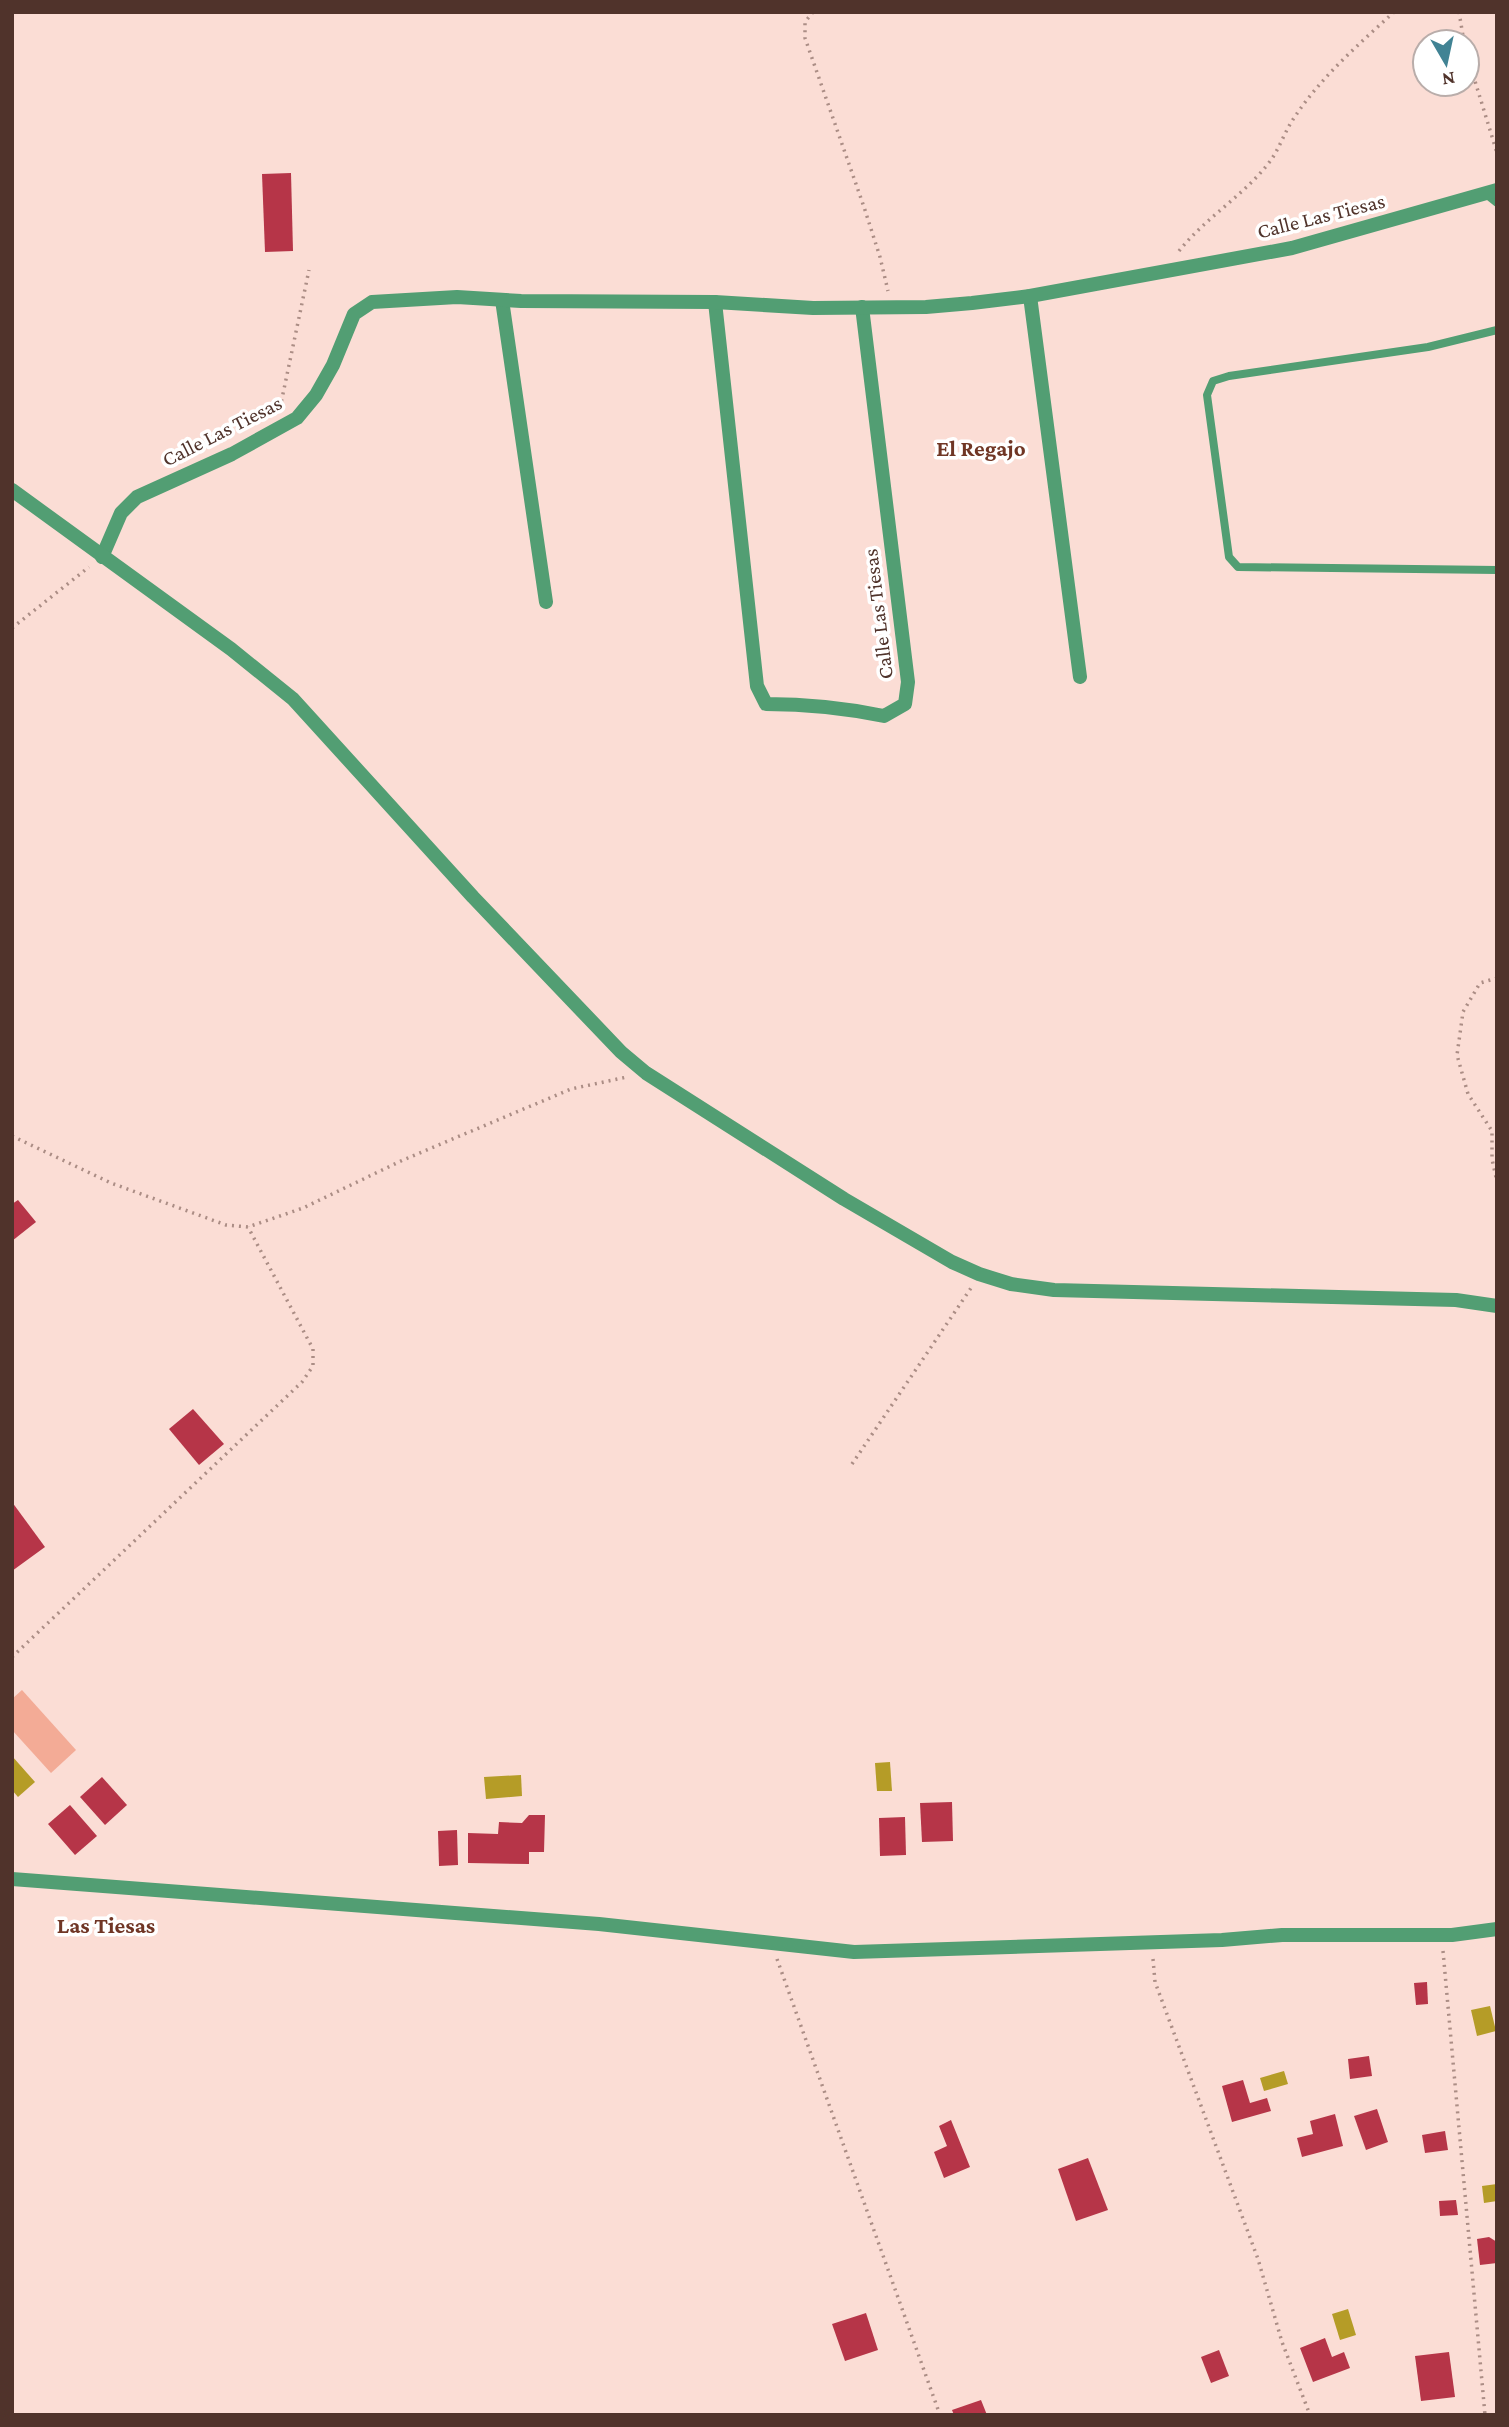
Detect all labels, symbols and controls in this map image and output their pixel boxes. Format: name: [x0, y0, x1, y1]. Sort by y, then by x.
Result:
north arrow: [1411, 28, 1481, 98]
text: N: [1440, 68, 1457, 91]
street label: Calle Las Tiesas: [1255, 189, 1387, 243]
street label: Calle Las Tiesas: [158, 391, 286, 471]
district label: El Regajo: [936, 435, 1026, 461]
street label: Calle Las Tiesas: [858, 548, 898, 680]
district label: Las Tiesas: [57, 1912, 155, 1938]

